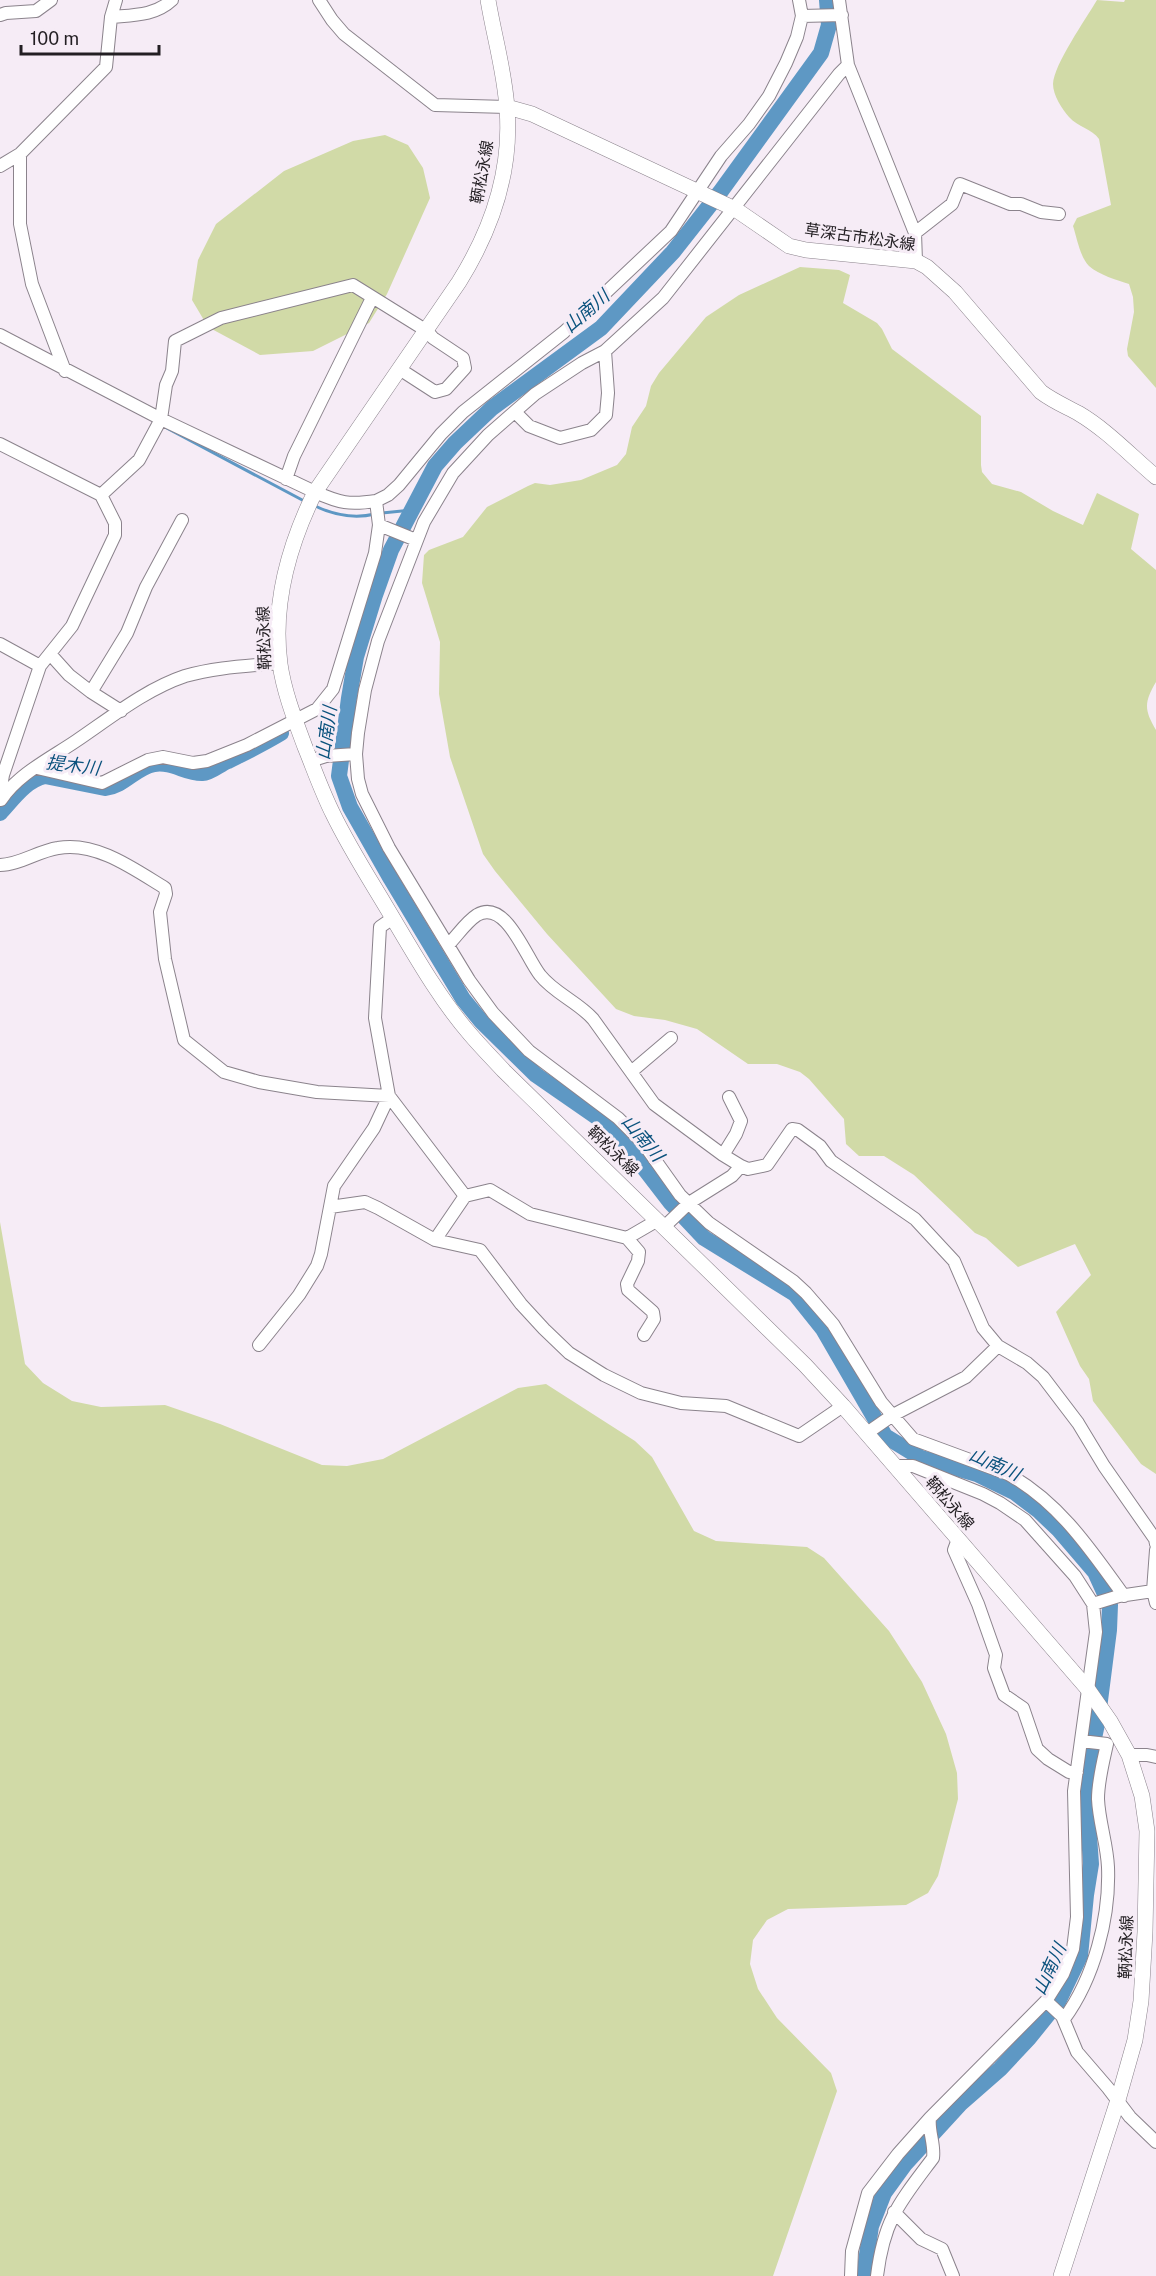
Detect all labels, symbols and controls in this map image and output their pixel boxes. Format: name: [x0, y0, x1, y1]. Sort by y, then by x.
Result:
scale bar: [21, 18, 159, 56]
text: 100 m: [30, 28, 79, 49]
street label: 鞆松永線: [467, 139, 497, 205]
street label: 草深古市松永線: [803, 220, 917, 254]
water label: 山南川: [559, 284, 615, 337]
street label: 鞆松永線: [253, 606, 275, 670]
water label: 山南川: [312, 703, 340, 761]
water label: 提木川: [45, 751, 103, 779]
water label: 山南川: [618, 1111, 670, 1167]
street label: 鞆松永線: [583, 1122, 643, 1180]
water label: 山南川: [966, 1443, 1026, 1485]
street label: 鞆松永線: [922, 1473, 978, 1533]
street label: 鞆松永線: [1115, 1915, 1137, 1979]
water label: 山南川: [1028, 1938, 1071, 1998]

